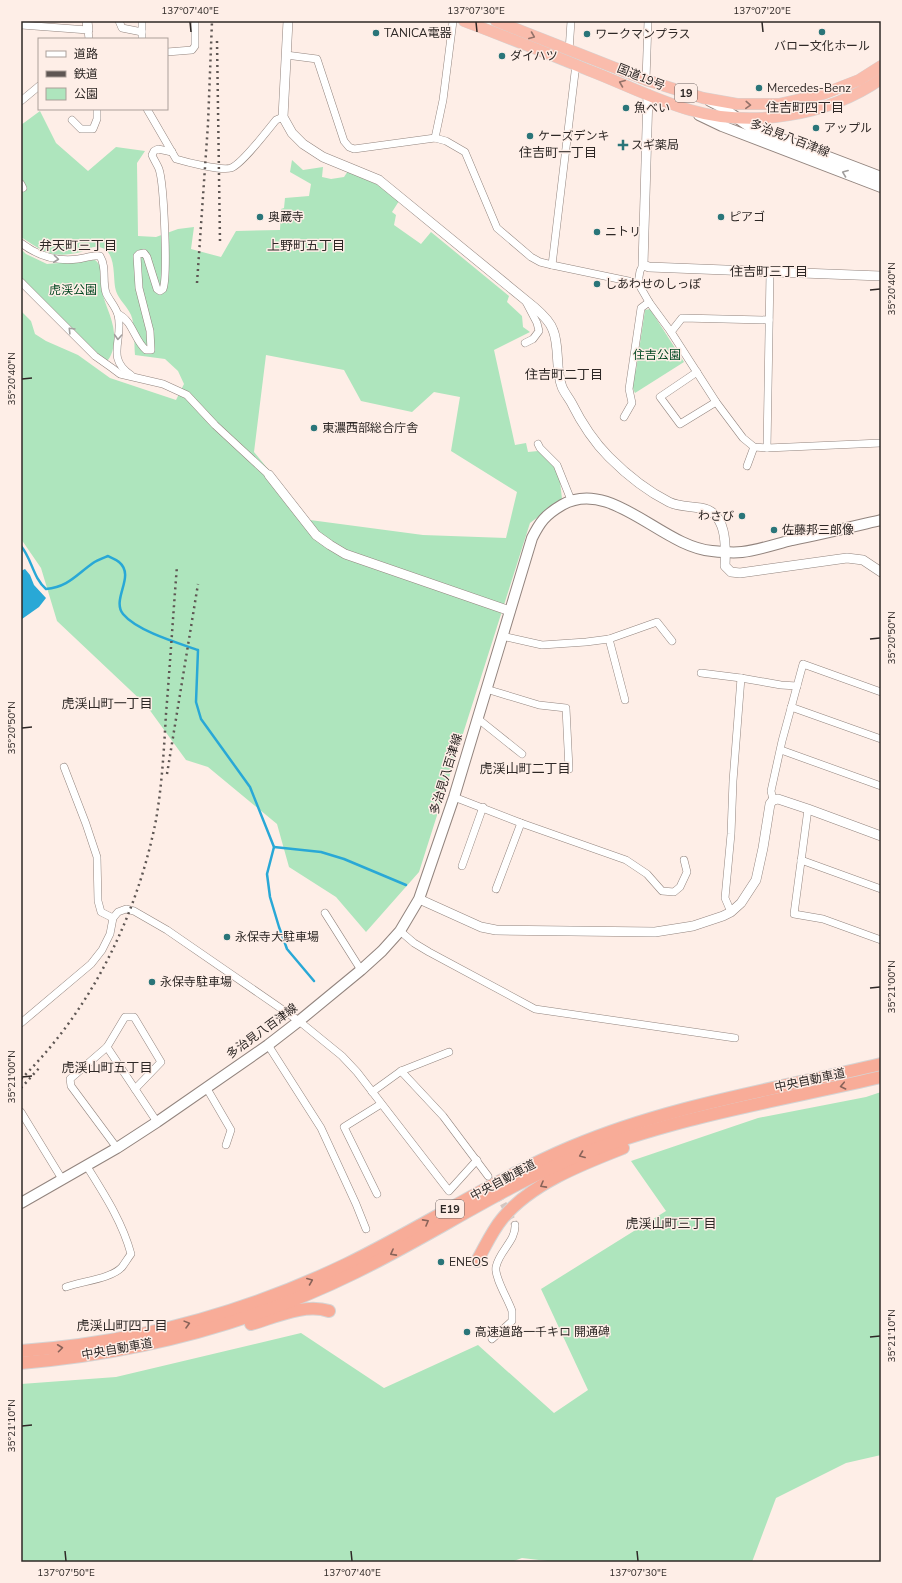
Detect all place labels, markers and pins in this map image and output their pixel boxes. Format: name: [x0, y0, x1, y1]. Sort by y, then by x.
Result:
place label: TANICA電器: [384, 25, 452, 41]
place label: ワークマンプラス: [595, 26, 690, 42]
marker: バロー文化ホール: [817, 27, 827, 37]
marker: TANICA電器: [371, 28, 381, 38]
marker: ワークマンプラス: [582, 29, 592, 39]
place label: バロー文化ホール: [774, 38, 870, 54]
place label: ダイハツ: [510, 48, 558, 64]
marker: ダイハツ: [497, 51, 507, 61]
place label: Mercedes-Benz: [767, 80, 851, 96]
marker: Mercedes-Benz: [754, 83, 764, 93]
place label: 魚べい: [634, 100, 670, 116]
marker: 魚べい: [621, 103, 631, 113]
place label: アップル: [824, 120, 872, 136]
marker: アップル: [811, 123, 821, 133]
place label: ケーズデンキ: [538, 128, 609, 144]
marker: ケーズデンキ: [525, 131, 535, 141]
place label: スギ薬局: [631, 137, 679, 153]
marker: スギ薬局: [618, 140, 628, 150]
place label: 奥蔵寺: [268, 209, 304, 225]
place label: ピアゴ: [729, 209, 765, 225]
marker: 奥蔵寺: [255, 212, 265, 222]
marker: ピアゴ: [716, 212, 726, 222]
place label: ニトリ: [605, 224, 641, 240]
marker: ニトリ: [592, 227, 602, 237]
place label: しあわせのしっぽ: [605, 276, 701, 292]
marker: しあわせのしっぽ: [592, 279, 602, 289]
place label: 東濃西部総合庁舎: [322, 420, 418, 436]
marker: 東濃西部総合庁舎: [309, 423, 319, 433]
place label: わさび: [698, 508, 734, 524]
marker: わさび: [737, 511, 747, 521]
place label: 佐藤邦三郎像: [782, 522, 854, 538]
marker: 佐藤邦三郎像: [769, 525, 779, 535]
place label: 永保寺大駐車場: [235, 929, 319, 945]
marker: 永保寺大駐車場: [222, 932, 232, 942]
place label: 永保寺駐車場: [160, 974, 232, 990]
marker: 永保寺駐車場: [147, 977, 157, 987]
place label: ENEOS: [449, 1254, 488, 1270]
marker: ENEOS: [436, 1257, 446, 1267]
place label: 高速道路一千キロ 開通碑: [475, 1324, 610, 1340]
marker: 高速道路一千キロ 開通碑: [462, 1327, 472, 1337]

